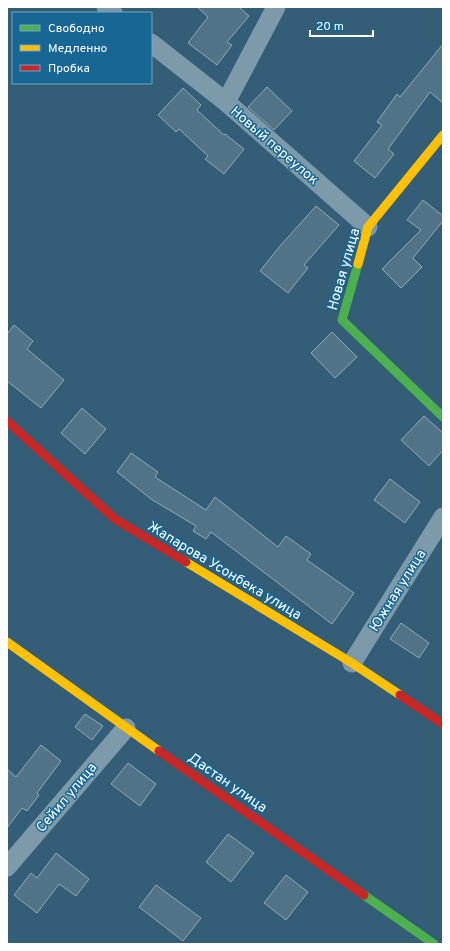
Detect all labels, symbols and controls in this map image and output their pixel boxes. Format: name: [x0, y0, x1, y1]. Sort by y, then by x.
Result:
legend: [12, 12, 152, 84]
scale bar: [310, 12, 373, 38]
text: 20 m: [316, 19, 344, 35]
text: Свободно: [48, 21, 105, 37]
text: Медленно: [48, 41, 108, 57]
text: Пробка: [48, 61, 90, 77]
street label: Новый переулок: [226, 103, 322, 189]
street label: Новая улица: [325, 226, 364, 312]
street label: Жапарова Усонбека улица: [144, 519, 304, 624]
street label: Южная улица: [366, 547, 430, 635]
street label: Дастан улица: [184, 750, 270, 817]
street label: Сейил улица: [33, 760, 101, 836]

